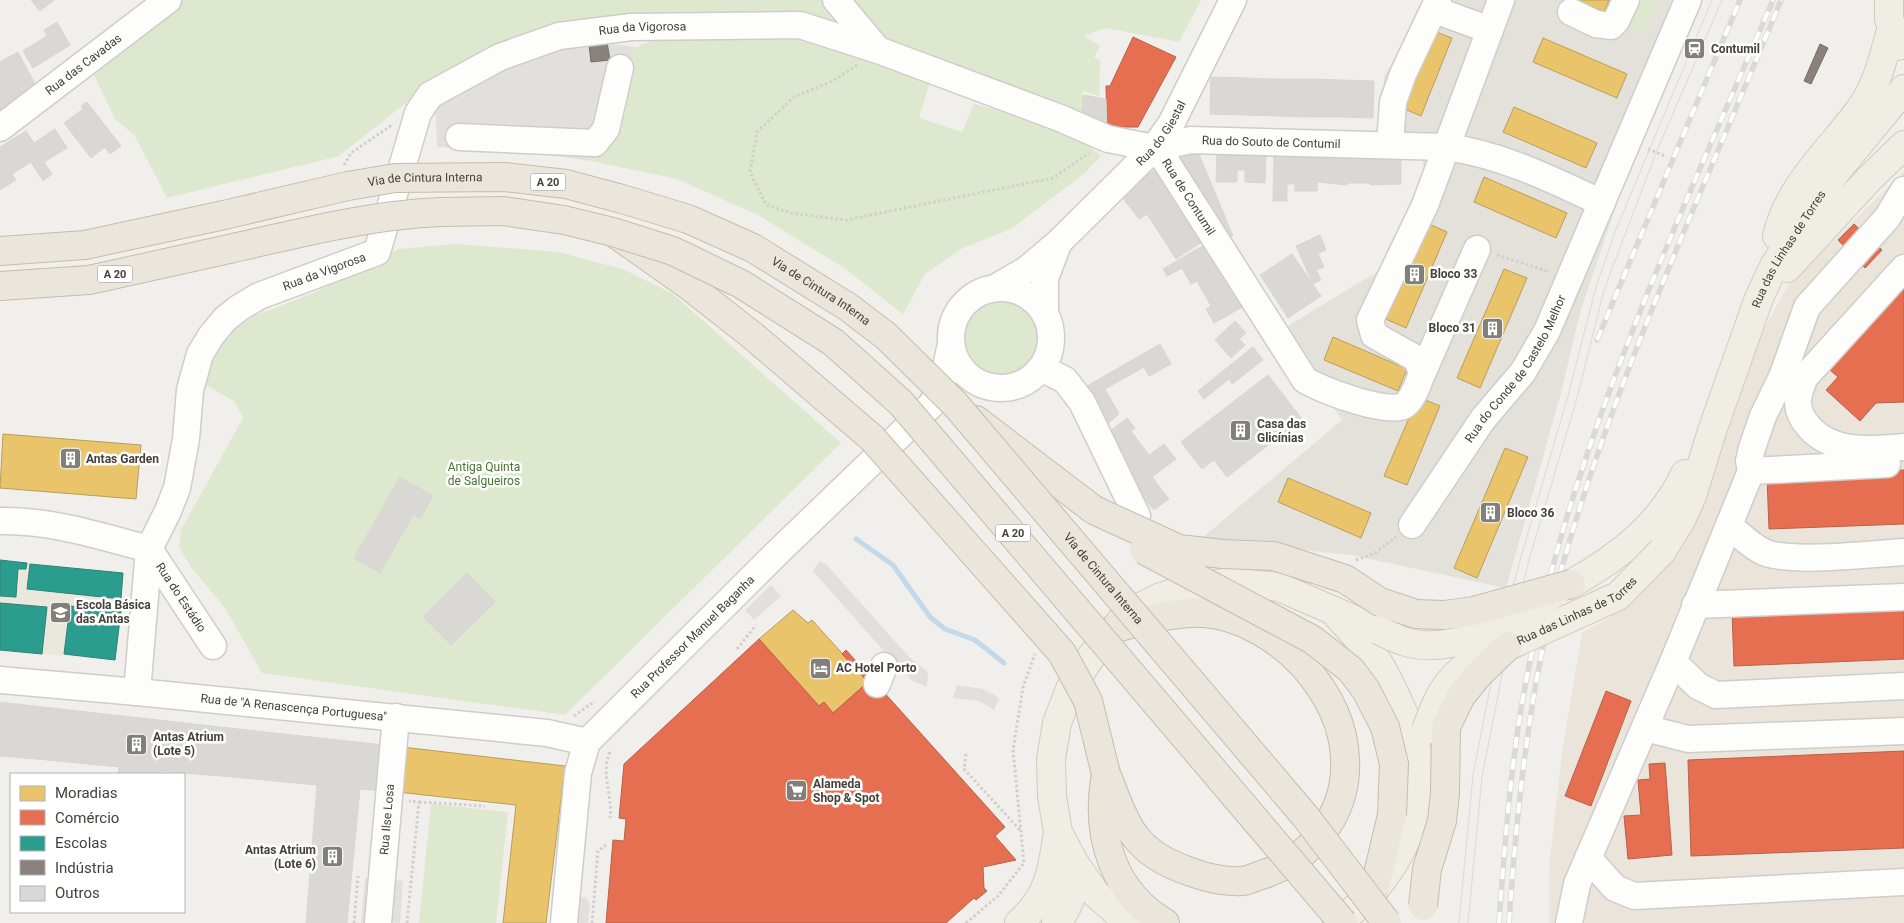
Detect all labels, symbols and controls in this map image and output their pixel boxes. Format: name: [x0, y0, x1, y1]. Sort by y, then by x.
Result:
street label: Rua da Vigorosa: [598, 19, 686, 38]
street label: Rua das Cavadas: [43, 31, 124, 98]
station icon: Contumil: [1683, 37, 1707, 61]
place label: Contumil: [1711, 42, 1760, 56]
street label: Rua do Giestal: [1133, 98, 1189, 169]
street label: Rua do Souto de Contumil: [1202, 133, 1341, 151]
street label: Rua de Contumil: [1159, 156, 1218, 238]
street label: Via de Cintura Interna: [367, 170, 483, 190]
road number: A 20: [530, 173, 566, 190]
street label: Rua das Linhas de Torres: [1749, 188, 1829, 310]
street label: Rua da Vigorosa: [281, 250, 368, 293]
street label: Via de Cintura Interna: [769, 254, 873, 328]
building icon: Bloco 33: [1402, 262, 1426, 286]
road number: A 20: [98, 266, 132, 282]
place label: Bloco 33: [1430, 267, 1478, 281]
street label: Rua do Conde de Castelo Melhor: [1462, 293, 1569, 445]
building icon: Bloco 31: [1480, 316, 1504, 340]
place label: Bloco 31: [1429, 321, 1476, 335]
place label: Casa das Glicínias: [1257, 417, 1306, 445]
building icon: Casa das Glicínias: [1229, 419, 1253, 443]
building icon: Antas Garden: [58, 447, 82, 471]
place label: Antas Garden: [86, 452, 159, 466]
park label: Antiga Quinta de Salgueiros: [448, 460, 520, 488]
building icon: Bloco 36: [1479, 501, 1503, 525]
place label: Bloco 36: [1507, 506, 1555, 520]
road number: A 20: [996, 524, 1030, 542]
street label: Via de Cintura Interna: [1061, 530, 1146, 627]
street label: Rua do Estádio: [153, 560, 209, 635]
street label: Rua Professor Manuel Baganha: [628, 573, 757, 701]
street label: Rua das Linhas de Torres: [1515, 574, 1640, 648]
place label: Escola Básica das Antas: [76, 598, 151, 626]
school or university icon: Escola Básica das Antas: [48, 600, 72, 624]
hotel icon: AC Hotel Porto: [808, 656, 832, 680]
place label: AC Hotel Porto: [836, 661, 917, 675]
street label: Rua de "A Renascença Portuguesa": [200, 691, 388, 724]
place label: Antas Atrium (Lote 5): [153, 730, 224, 758]
building icon: Antas Atrium (Lote 5): [125, 732, 149, 756]
legend: [10, 773, 185, 913]
place label: Alameda Shop & Spot: [813, 777, 879, 805]
supermarket icon: Alameda Shop & Spot: [785, 779, 809, 803]
street label: Rua Ilse Losa: [377, 783, 397, 856]
text: Moradias: [55, 784, 118, 802]
text: Comércio: [55, 809, 119, 827]
text: Escolas: [55, 834, 107, 852]
place label: Antas Atrium (Lote 6): [245, 843, 316, 871]
building icon: Antas Atrium (Lote 6): [320, 845, 344, 869]
text: Indústria: [55, 859, 114, 877]
text: Outros: [55, 884, 100, 902]

